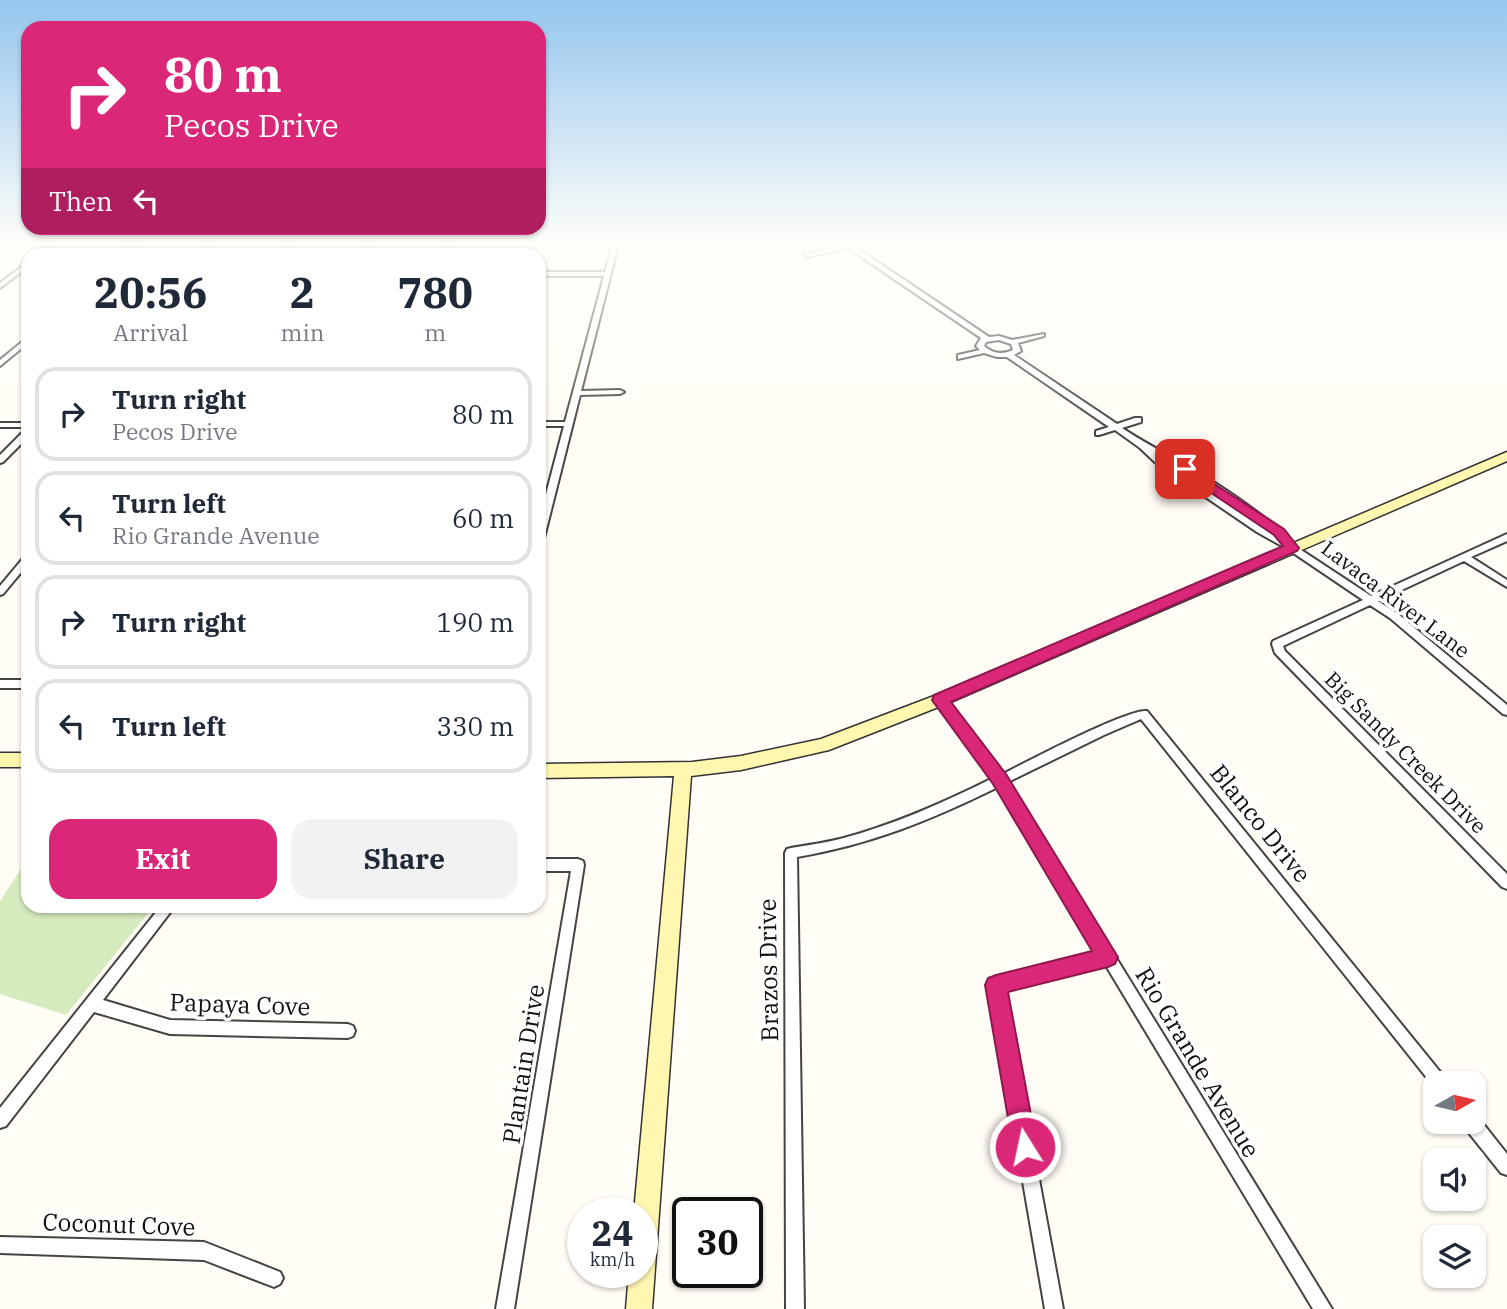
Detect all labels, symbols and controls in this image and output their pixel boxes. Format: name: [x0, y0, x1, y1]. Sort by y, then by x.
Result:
text: 80 m: [164, 42, 282, 105]
icon: right: [49, 49, 140, 140]
text: Pecos Drive: [164, 104, 339, 146]
icon: left: [127, 182, 165, 220]
text: Then: [49, 184, 113, 218]
text: 20:56: [94, 265, 208, 320]
text: 2: [290, 265, 315, 320]
text: 780: [397, 265, 473, 320]
text: Arrival: [113, 317, 188, 347]
text: min: [281, 317, 324, 347]
text: m: [424, 317, 446, 347]
text: Turn right: [112, 382, 246, 416]
icon: right: [53, 395, 91, 433]
text: 80 m: [452, 397, 514, 431]
text: Pecos Drive: [112, 416, 237, 446]
pin: [1155, 439, 1215, 499]
icon: arrive: [1166, 450, 1204, 488]
text: Turn left: [112, 486, 226, 520]
icon: left: [53, 499, 91, 537]
text: 60 m: [452, 501, 514, 535]
text: Rio Grande Avenue: [112, 520, 320, 550]
street label: Lavaca River Lane: [1316, 534, 1476, 664]
icon: right: [53, 603, 91, 641]
text: Turn right: [112, 605, 246, 639]
text: 190 m: [436, 605, 514, 639]
street label: Big Sandy Creek Drive: [1319, 665, 1493, 839]
icon: left: [53, 707, 91, 745]
text: Turn left: [112, 709, 226, 743]
text: 330 m: [436, 709, 514, 743]
street label: Blanco Drive: [1203, 757, 1319, 889]
button: Exit: [49, 819, 277, 899]
button: Share: [291, 819, 518, 899]
street label: Brazos Drive: [751, 898, 785, 1042]
street label: Rio Grande Avenue: [1129, 961, 1267, 1163]
street label: Plantain Drive: [495, 982, 551, 1146]
street label: Papaya Cove: [169, 986, 311, 1022]
north arrow: [1423, 1071, 1486, 1134]
map controls: [1423, 1071, 1486, 1288]
position arrow: [988, 1110, 1062, 1184]
button: sound: [1423, 1148, 1486, 1211]
speed limit sign: 30: [672, 1197, 763, 1288]
street label: Coconut Cove: [42, 1205, 196, 1243]
text: 24: [591, 1210, 634, 1256]
button: layers: [1423, 1225, 1486, 1288]
text: km/h: [590, 1248, 635, 1271]

